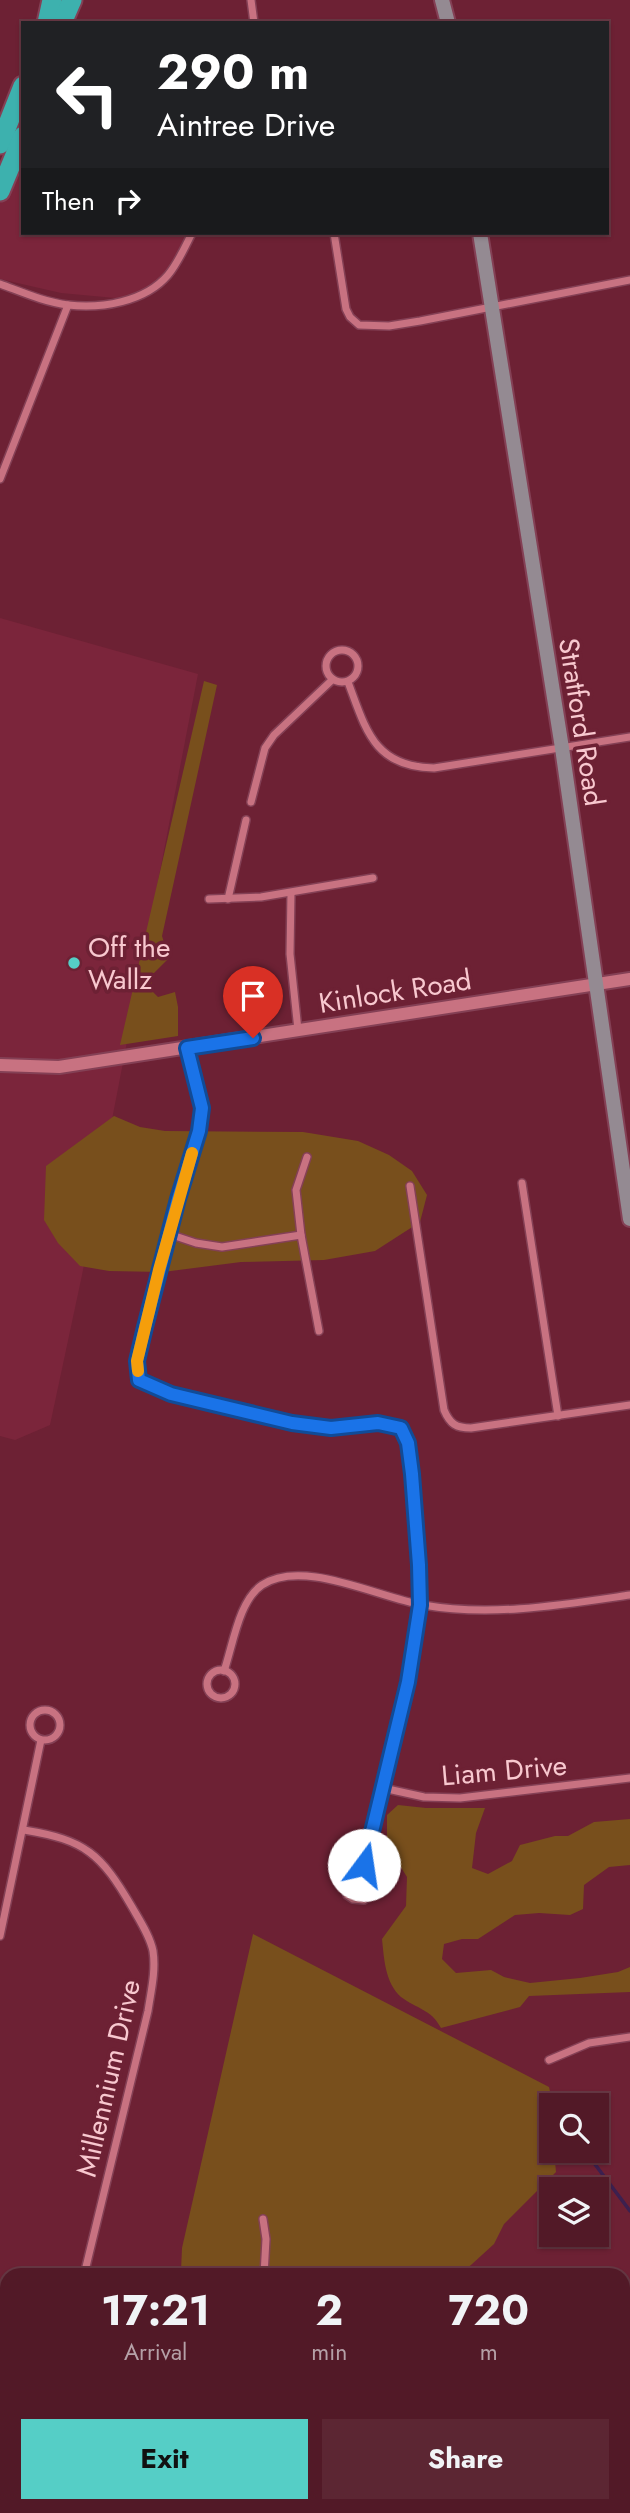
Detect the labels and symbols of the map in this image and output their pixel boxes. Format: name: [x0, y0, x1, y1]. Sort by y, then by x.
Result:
street label: Stratford Road: [548, 635, 615, 809]
place label: Off the Wallz: [88, 927, 170, 1000]
marker: Off the Wallz: [66, 955, 82, 971]
street label: Kinlock Road: [316, 959, 474, 1024]
pin: [223, 966, 283, 1038]
street label: Liam Drive: [440, 1745, 569, 1796]
position arrow: [327, 1828, 401, 1902]
street label: Millennium Drive: [66, 1976, 151, 2181]

